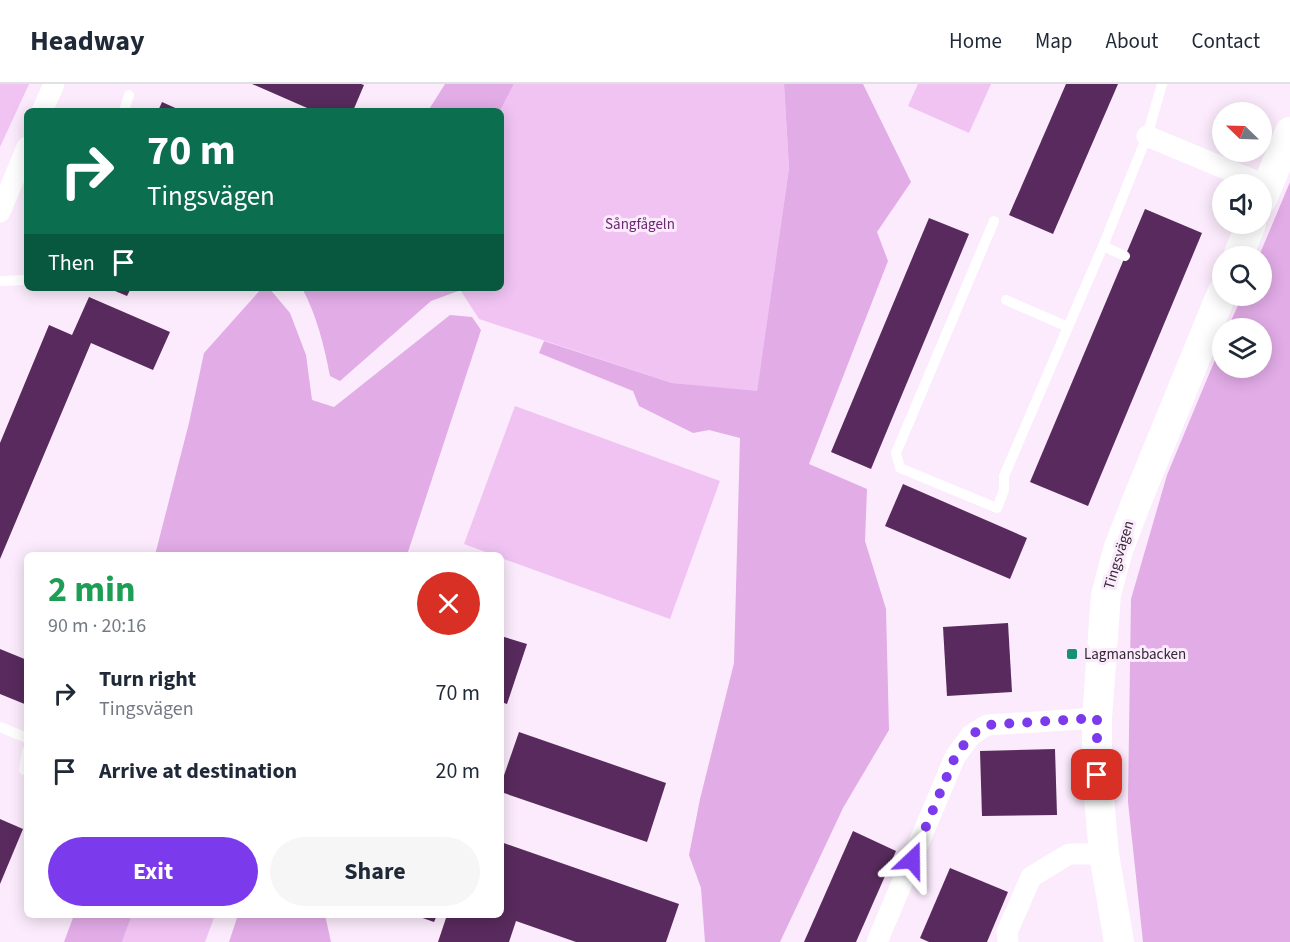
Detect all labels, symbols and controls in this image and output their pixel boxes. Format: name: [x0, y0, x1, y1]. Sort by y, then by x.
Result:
text: Headway: [30, 21, 145, 61]
text: Home: [949, 26, 1002, 56]
text: Map: [1035, 26, 1073, 56]
text: About: [1106, 26, 1158, 56]
text: Contact: [1191, 26, 1260, 56]
north arrow: [1212, 102, 1272, 162]
map controls: [1212, 102, 1272, 378]
text: 70 m: [147, 121, 236, 181]
icon: right: [48, 132, 126, 210]
button: sound: [1212, 174, 1272, 234]
text: Tingsvägen: [147, 177, 275, 216]
park label: Sångfågeln: [605, 214, 675, 235]
icon: arrive: [107, 246, 140, 279]
button: search: [1212, 246, 1272, 306]
text: Then: [48, 247, 95, 279]
button: layers: [1212, 318, 1272, 378]
street label: Tingsvägen: [1099, 518, 1139, 592]
text: 2 min: [48, 564, 136, 615]
button: close: [417, 572, 480, 635]
text: 90 m · 20:16: [48, 612, 146, 640]
place label: Lagmansbacken: [1084, 644, 1186, 665]
marker: Lagmansbacken: [1065, 647, 1079, 661]
text: Turn right: [99, 663, 196, 695]
icon: right: [48, 677, 81, 710]
text: 70 m: [435, 677, 480, 709]
text: Tingsvägen: [99, 695, 194, 723]
pin: [1071, 749, 1122, 800]
icon: arrive: [48, 755, 81, 788]
text: Arrive at destination: [99, 755, 297, 787]
text: 20 m: [435, 755, 480, 787]
icon: arrive: [1080, 758, 1113, 791]
position arrow: [880, 828, 944, 892]
button: Exit: [48, 837, 258, 906]
button: Share: [270, 837, 480, 906]

